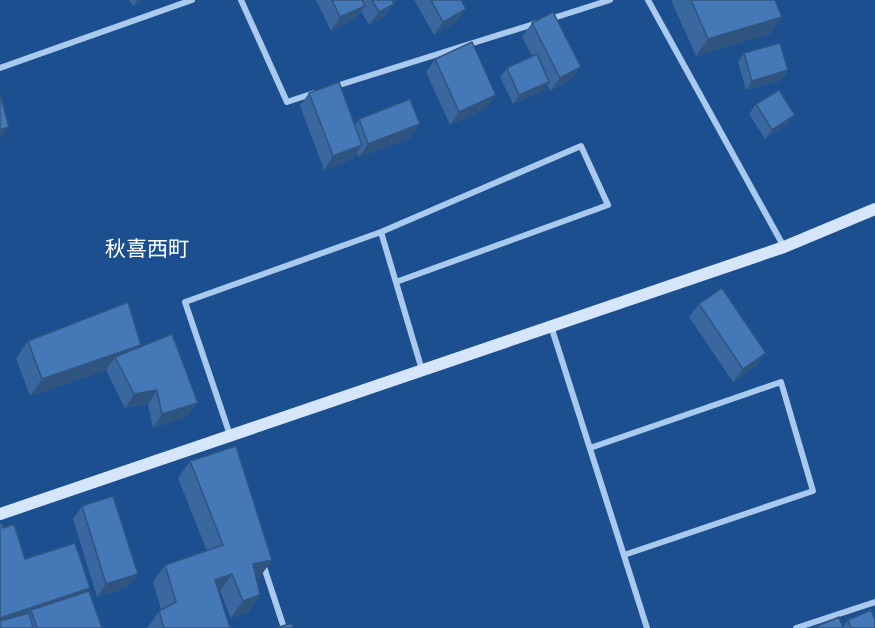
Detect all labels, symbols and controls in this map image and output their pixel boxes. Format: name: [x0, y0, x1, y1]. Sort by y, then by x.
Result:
district label: 秋喜西町: [105, 237, 189, 262]

